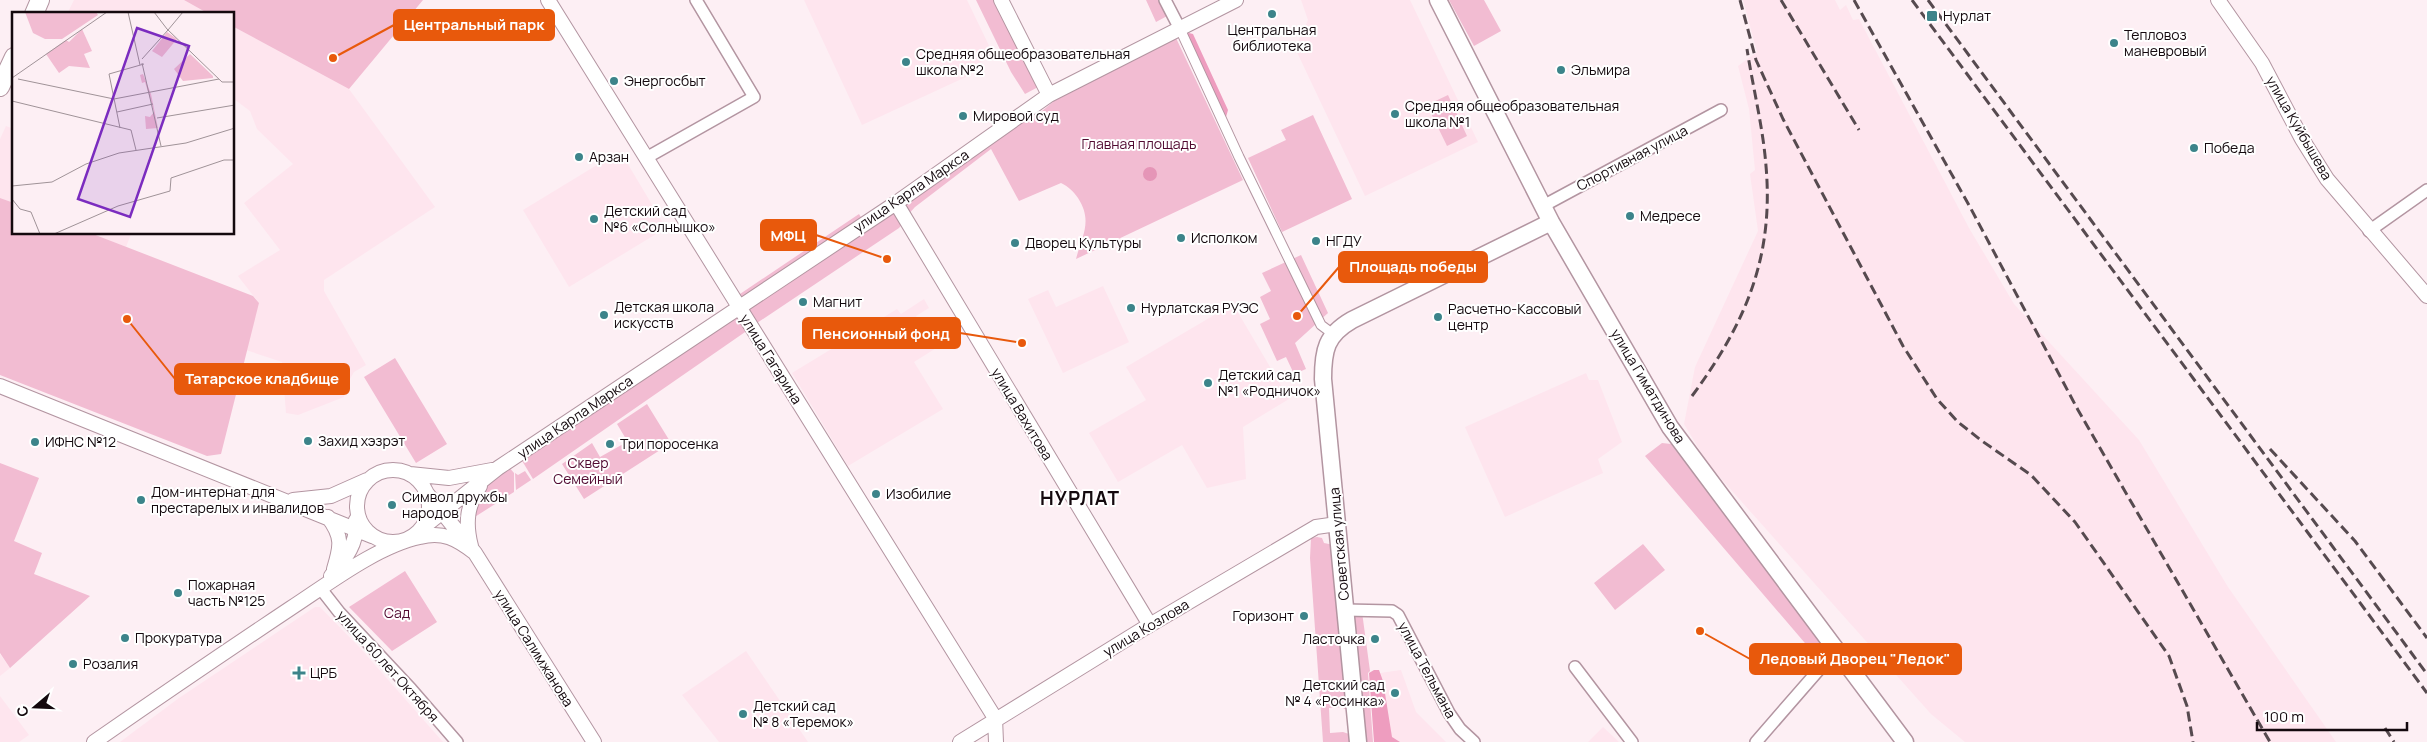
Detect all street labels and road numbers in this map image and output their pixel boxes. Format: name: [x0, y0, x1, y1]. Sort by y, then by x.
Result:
street label: улица Куйбышева: [2262, 72, 2337, 183]
street label: Спортивная улица: [1573, 120, 1691, 195]
street label: улица Карла Маркса: [849, 145, 972, 236]
street label: улица Гагарина: [736, 310, 807, 407]
street label: улица Гиматдинова: [1607, 325, 1690, 446]
street label: улица Вахитова: [987, 364, 1057, 463]
street label: улица Карла Маркса: [513, 371, 636, 462]
street label: Советская улица: [1324, 487, 1353, 601]
street label: улица Салимжанова: [491, 585, 578, 710]
street label: улица Козлова: [1099, 594, 1192, 661]
street label: улица 60 лет Октября: [333, 606, 444, 726]
street label: улица Тельмана: [1394, 618, 1461, 721]

